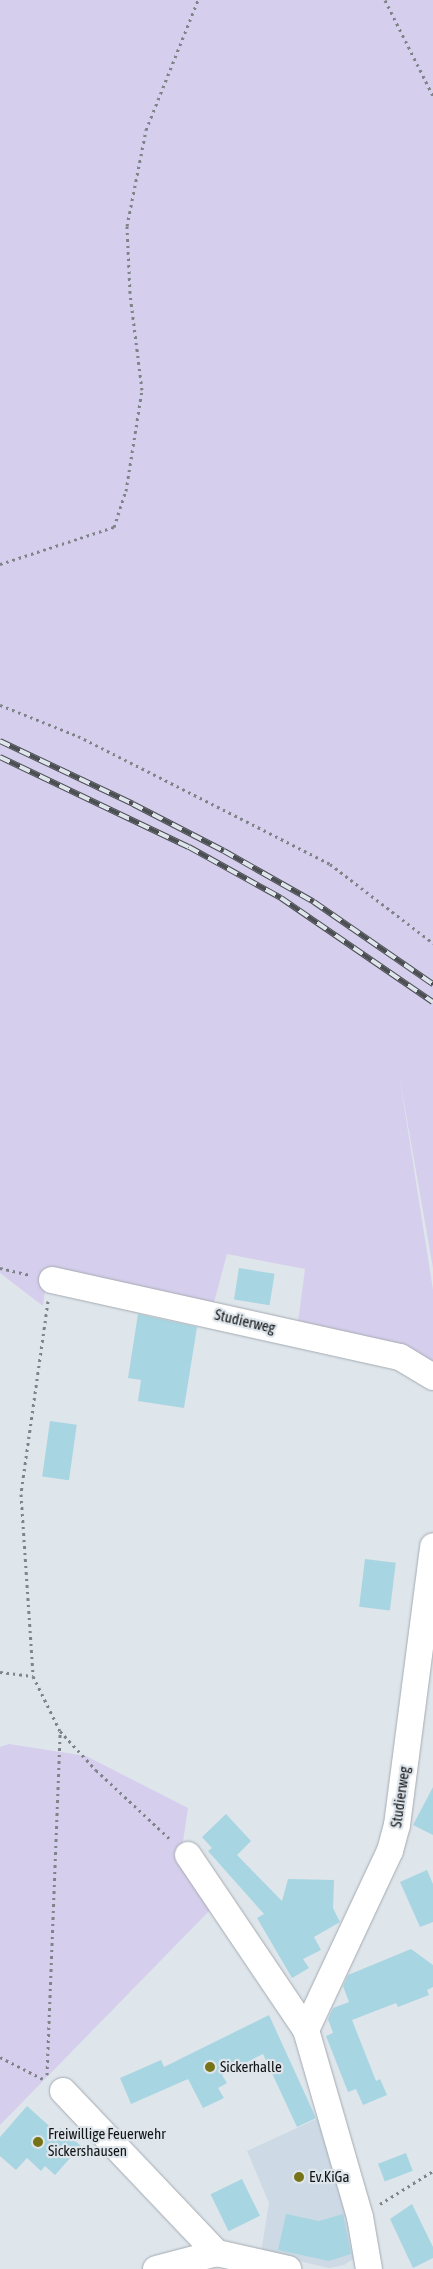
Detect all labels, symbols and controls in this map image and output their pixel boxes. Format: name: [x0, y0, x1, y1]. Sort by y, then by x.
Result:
street label: Studierweg: [213, 1305, 277, 1337]
street label: Studierweg: [387, 1765, 413, 1829]
place label: Sickerhalle: [220, 2058, 282, 2076]
marker: Sickerhalle: [204, 2061, 216, 2073]
place label: Freiwillige Feuerwehr Sickershausen: [48, 2124, 166, 2159]
marker: Freiwillige Feuerwehr Sickershausen: [32, 2136, 44, 2148]
place label: Ev.KiGa: [309, 2168, 350, 2186]
marker: Ev.KiGa: [293, 2171, 305, 2183]

